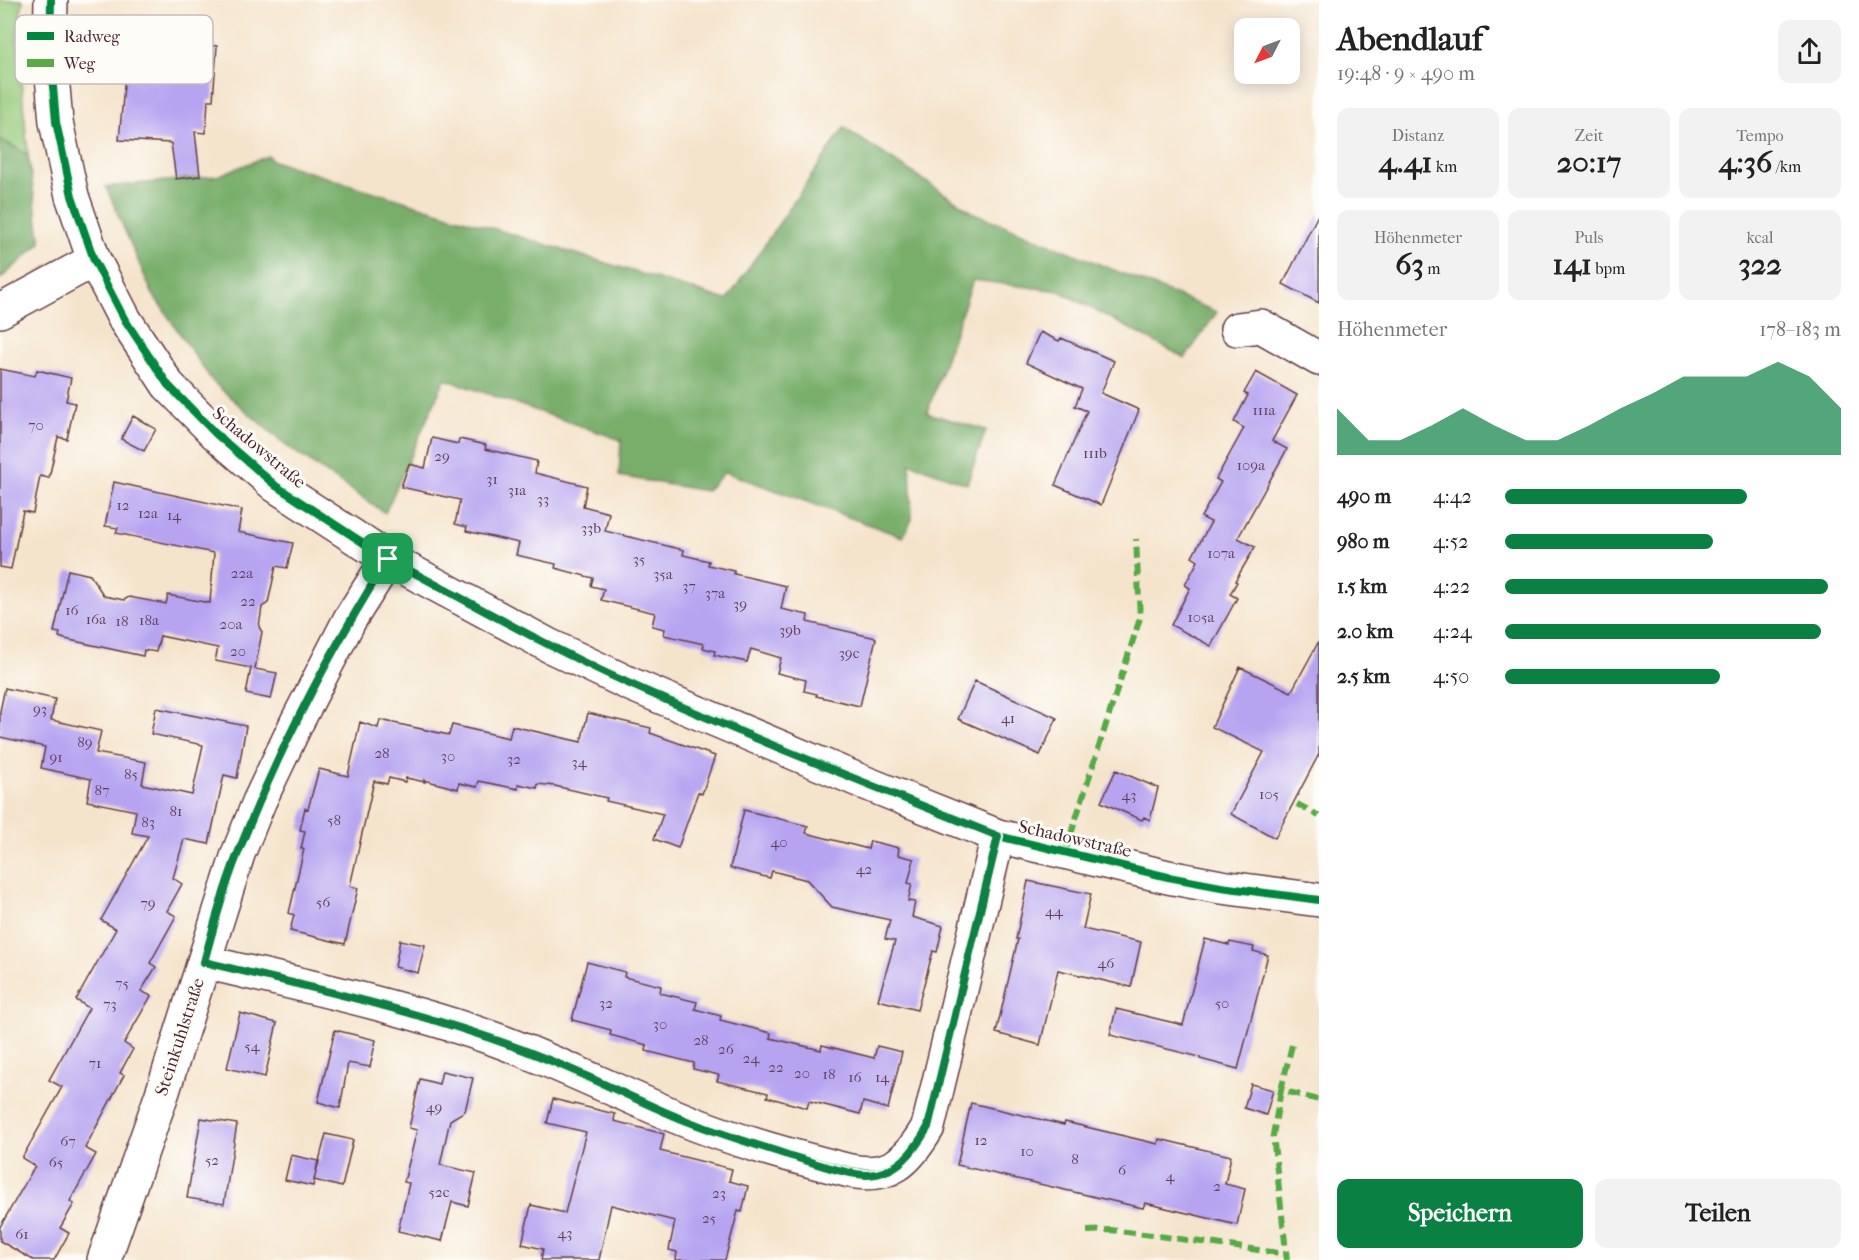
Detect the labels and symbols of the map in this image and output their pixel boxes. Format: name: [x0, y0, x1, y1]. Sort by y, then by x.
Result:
legend: [15, 15, 213, 84]
north arrow: [1234, 18, 1300, 84]
text: Radweg: [64, 27, 120, 46]
text: Weg: [63, 54, 96, 73]
house number: 111a: [1253, 401, 1277, 419]
street label: Schadowstraße: [208, 403, 310, 493]
house number: 70: [28, 416, 44, 434]
house number: 111b: [1083, 444, 1107, 462]
house number: 29: [434, 447, 450, 465]
house number: 109a: [1237, 456, 1266, 474]
house number: 31: [486, 470, 498, 488]
house number: 31a: [508, 481, 527, 499]
house number: 33: [537, 490, 549, 508]
house number: 12: [116, 496, 130, 514]
house number: 12a: [138, 504, 159, 522]
house number: 14: [167, 506, 182, 524]
house number: 33b: [581, 519, 601, 537]
pin: [362, 533, 413, 584]
house number: 107a: [1207, 544, 1236, 562]
house number: 35: [633, 550, 645, 568]
house number: 22a: [231, 564, 254, 582]
house number: 35a: [653, 565, 674, 583]
house number: 37: [682, 577, 696, 595]
house number: 37a: [705, 584, 726, 602]
house number: 22: [240, 592, 256, 610]
house number: 39: [733, 595, 747, 613]
house number: 16: [65, 601, 80, 619]
house number: 105a: [1188, 608, 1216, 626]
house number: 16a: [86, 610, 107, 628]
house number: 18a: [139, 611, 160, 629]
house number: 18: [116, 612, 128, 630]
house number: 20a: [220, 615, 244, 633]
house number: 39b: [779, 621, 801, 639]
house number: 20: [230, 642, 246, 660]
house number: 39c: [839, 644, 860, 662]
house number: 93: [33, 700, 47, 718]
house number: 41: [1001, 709, 1015, 727]
house number: 89: [77, 733, 93, 751]
house number: 28: [374, 744, 390, 762]
house number: 30: [441, 747, 455, 765]
house number: 91: [49, 748, 63, 766]
house number: 32: [507, 750, 521, 768]
house number: 34: [571, 753, 588, 771]
house number: 85: [124, 765, 138, 783]
house number: 87: [95, 781, 109, 799]
house number: 105: [1259, 785, 1279, 803]
house number: 43: [1121, 786, 1137, 804]
house number: 81: [170, 802, 182, 820]
house number: 58: [327, 811, 341, 829]
house number: 83: [141, 813, 155, 831]
street label: Schadowstraße: [1016, 816, 1134, 862]
house number: 40: [770, 833, 788, 851]
house number: 42: [856, 860, 873, 878]
house number: 56: [316, 893, 331, 911]
house number: 79: [140, 894, 156, 912]
house number: 44: [1045, 902, 1064, 920]
house number: 46: [1098, 954, 1115, 972]
house number: 75: [115, 974, 129, 992]
street label: Steinkuhlstraße: [151, 975, 209, 1099]
house number: 32: [599, 994, 613, 1012]
house number: 50: [1215, 994, 1229, 1012]
house number: 73: [103, 995, 117, 1013]
house number: 30: [653, 1015, 667, 1033]
house number: 28: [693, 1031, 709, 1049]
house number: 54: [244, 1037, 261, 1055]
house number: 26: [718, 1040, 735, 1058]
house number: 24: [743, 1049, 760, 1067]
house number: 71: [89, 1054, 101, 1072]
house number: 22: [768, 1058, 784, 1076]
house number: 20: [794, 1064, 810, 1082]
house number: 18: [823, 1065, 835, 1083]
house number: 16: [848, 1068, 863, 1086]
house number: 14: [875, 1068, 890, 1086]
house number: 49: [426, 1098, 442, 1116]
house number: 12: [974, 1131, 988, 1149]
house number: 67: [60, 1132, 76, 1150]
house number: 10: [1020, 1142, 1034, 1160]
house number: 8: [1071, 1150, 1079, 1168]
house number: 52: [205, 1151, 219, 1169]
house number: 65: [49, 1153, 63, 1171]
house number: 6: [1118, 1161, 1127, 1179]
house number: 4: [1166, 1167, 1176, 1185]
house number: 2: [1213, 1177, 1221, 1195]
house number: 52c: [429, 1183, 450, 1201]
house number: 23: [712, 1184, 726, 1202]
house number: 25: [702, 1209, 716, 1227]
house number: 43: [557, 1224, 573, 1242]
house number: 61: [15, 1225, 29, 1243]

